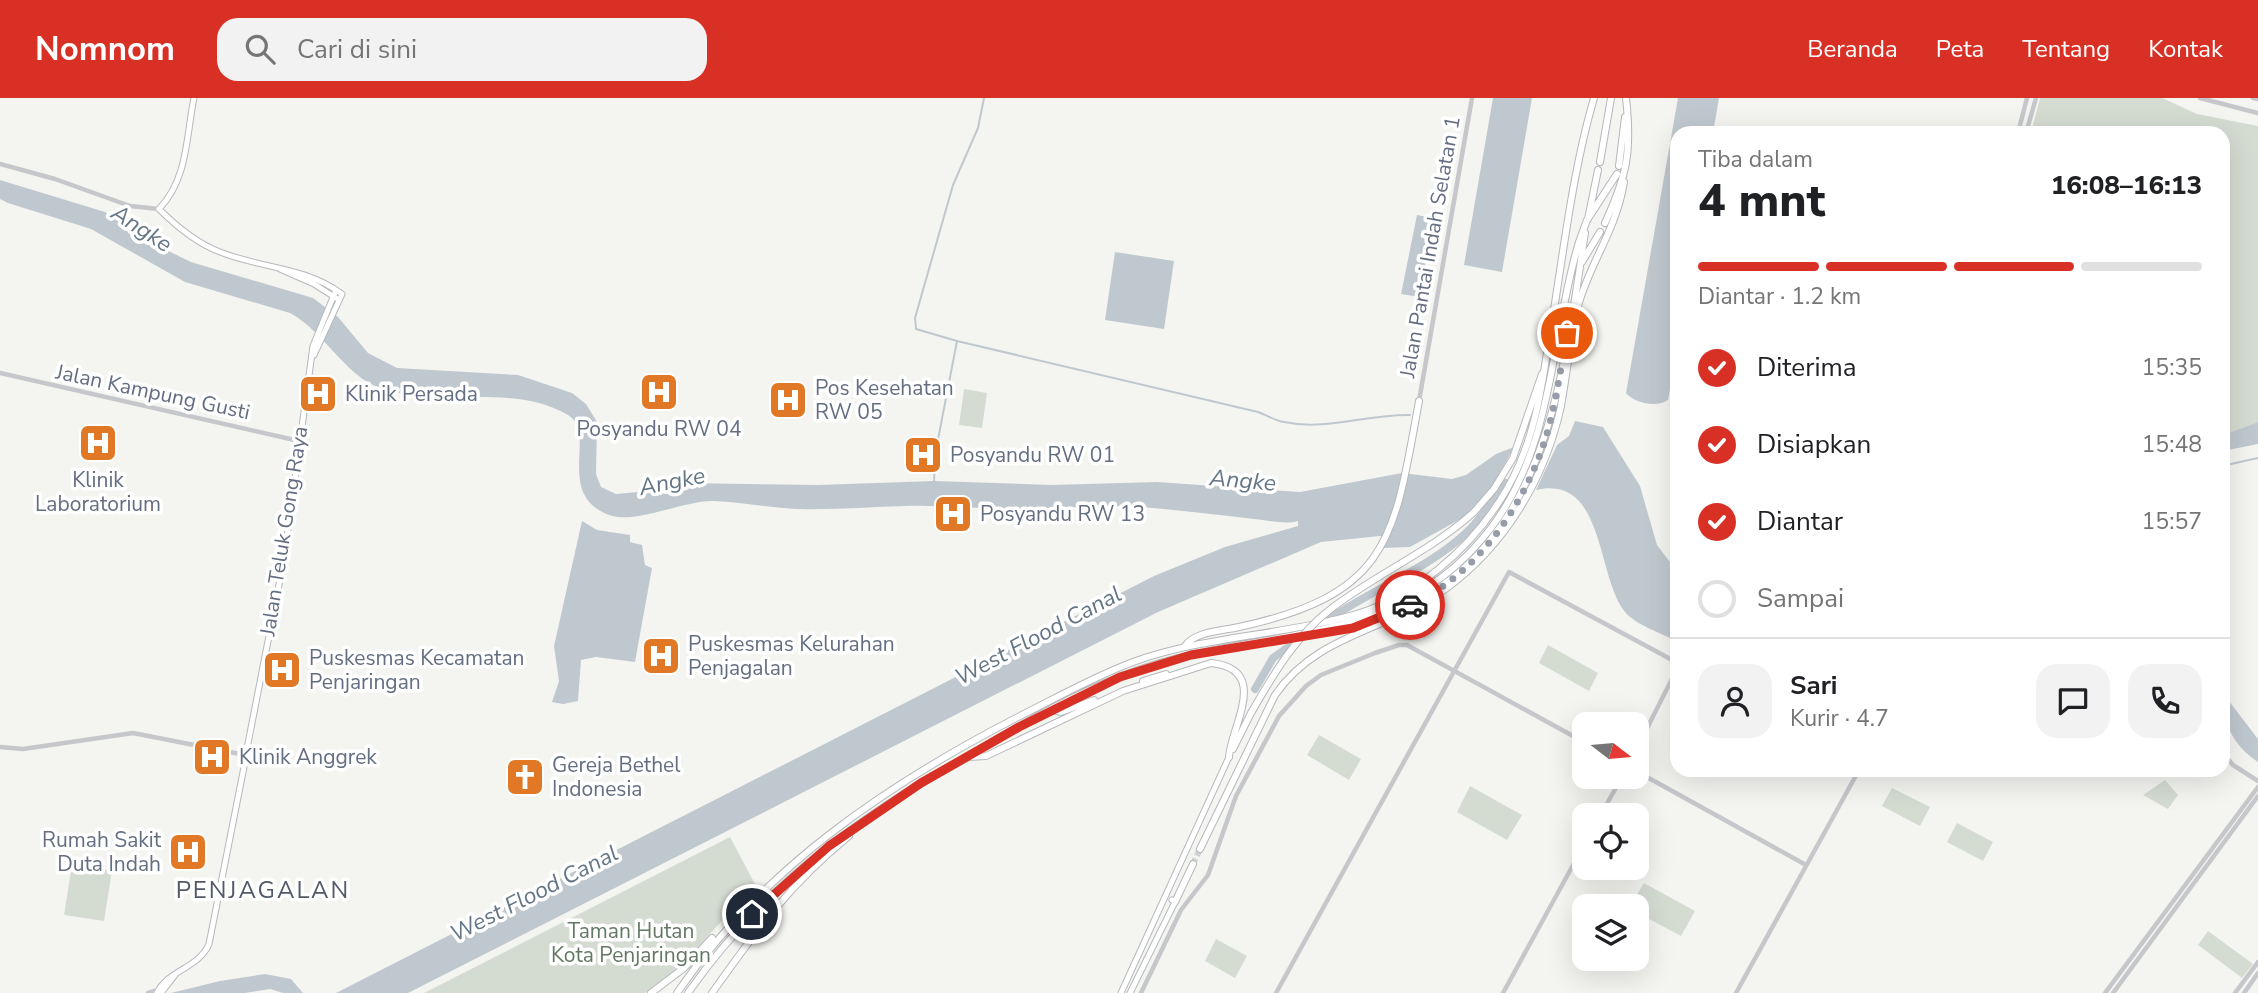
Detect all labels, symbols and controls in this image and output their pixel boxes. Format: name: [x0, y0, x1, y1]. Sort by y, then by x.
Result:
search box: [217, 18, 707, 81]
text: Nomnom: [35, 27, 175, 72]
icon: search: [241, 30, 279, 68]
text: Cari di sini: [297, 32, 417, 67]
text: Beranda: [1807, 33, 1898, 65]
text: Peta: [1936, 33, 1984, 65]
text: Tentang: [2022, 33, 2110, 65]
text: Kontak: [2148, 33, 2223, 65]
street label: Jalan Pantai Indah Selatan 1: [1393, 114, 1467, 381]
text: Tiba dalam: [1698, 144, 1813, 175]
text: 16:08–16:13: [2051, 168, 2202, 203]
text: 4 mnt: [1698, 169, 1825, 232]
water label: Angke: [104, 197, 178, 260]
text: Diantar · 1.2 km: [1698, 281, 1861, 312]
pin: [1537, 303, 1597, 363]
icon: bag: [1548, 314, 1586, 352]
icon: check: [1698, 349, 1736, 387]
text: Diterima: [1757, 350, 1857, 385]
text: 15:35: [2142, 352, 2202, 383]
street label: Jalan Kampung Gusti: [52, 358, 253, 426]
hospital icon: Posyandu RW 04: [638, 371, 680, 413]
hospital icon: Klinik Persada: [297, 373, 339, 415]
place label: Pos Kesehatan RW 05: [815, 374, 954, 426]
hospital icon: Pos Kesehatan RW 05: [767, 379, 809, 421]
place label: Klinik Persada: [345, 380, 478, 408]
place label: Posyandu RW 04: [577, 415, 741, 443]
hospital icon: Klinik Laboratorium: [77, 422, 119, 464]
street label: Jalan Teluk Gong Raya: [253, 424, 314, 639]
icon: check: [1698, 426, 1736, 464]
text: Disiapkan: [1757, 427, 1871, 462]
text: 15:48: [2142, 429, 2202, 460]
hospital icon: Posyandu RW 01: [902, 434, 944, 476]
place label: Posyandu RW 01: [950, 441, 1115, 469]
water label: Angke: [635, 460, 708, 503]
water label: Angke: [1207, 462, 1278, 499]
place label: Klinik Laboratorium: [35, 466, 161, 518]
hospital icon: Posyandu RW 13: [932, 493, 974, 535]
place label: Posyandu RW 13: [980, 500, 1145, 528]
icon: check: [1698, 503, 1736, 541]
text: Diantar: [1757, 504, 1843, 539]
text: 15:57: [2142, 506, 2202, 537]
courier: [1375, 570, 1445, 640]
water label: West Flood Canal: [949, 578, 1127, 692]
text: Sampai: [1757, 581, 1844, 616]
icon: car: [1391, 586, 1429, 624]
place label: Puskesmas Kelurahan Penjagalan: [688, 630, 895, 682]
hospital icon: Puskesmas Kelurahan Penjagalan: [640, 635, 682, 677]
place label: Puskesmas Kecamatan Penjaringan: [309, 644, 525, 696]
hospital icon: Puskesmas Kecamatan Penjaringan: [261, 649, 303, 691]
button: person: [1698, 664, 1772, 738]
button: chat: [2036, 664, 2110, 738]
button: phone: [2128, 664, 2202, 738]
text: Sari: [1790, 668, 1837, 703]
text: Kurir · 4.7: [1790, 703, 1889, 734]
north arrow: [1572, 712, 1648, 789]
map controls: [1572, 712, 1649, 971]
hospital icon: Klinik Anggrek: [191, 736, 233, 778]
place label: Klinik Anggrek: [239, 743, 377, 771]
place label: Gereja Bethel Indonesia: [552, 751, 681, 803]
church icon: Gereja Bethel Indonesia: [504, 756, 546, 798]
button: locate: [1572, 803, 1649, 880]
place label: Rumah Sakit Duta Indah: [42, 826, 162, 878]
hospital icon: Rumah Sakit Duta Indah: [167, 831, 209, 873]
water label: West Flood Canal: [445, 838, 624, 949]
district label: PENJAGALAN: [176, 874, 350, 906]
pin: [722, 884, 782, 944]
button: layers: [1572, 894, 1649, 971]
icon: home: [733, 895, 771, 933]
park label: Taman Hutan Kota Penjaringan: [551, 917, 711, 969]

